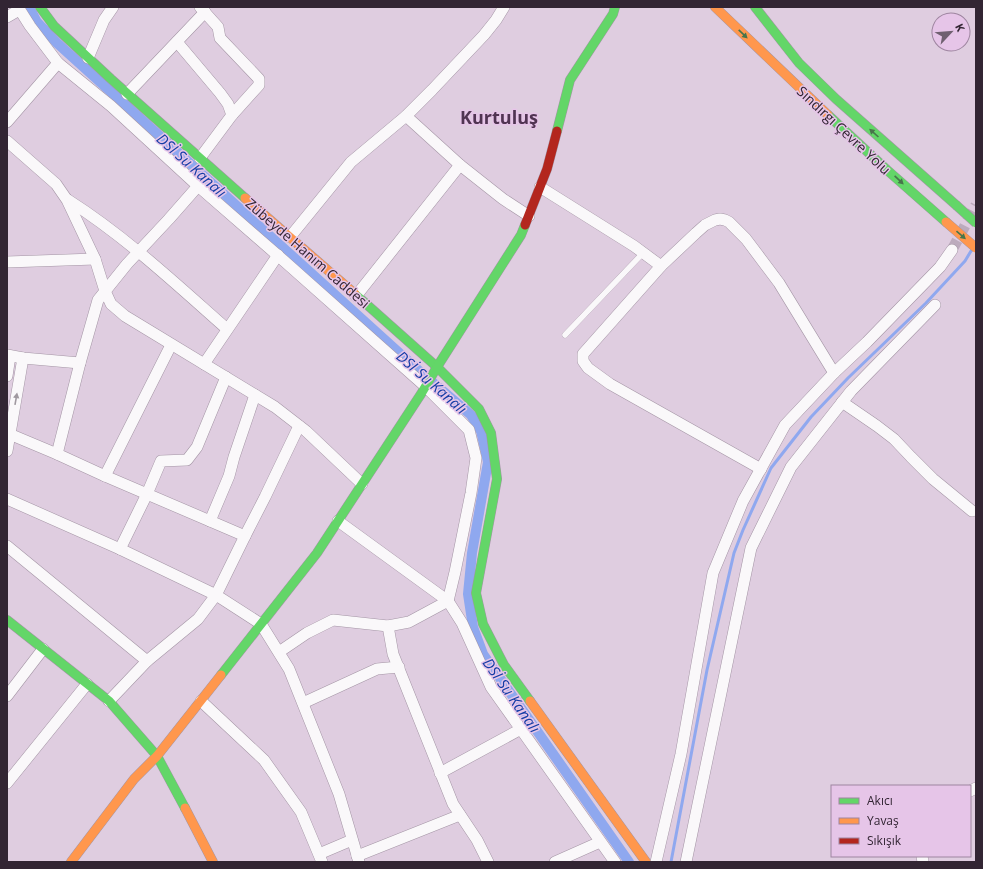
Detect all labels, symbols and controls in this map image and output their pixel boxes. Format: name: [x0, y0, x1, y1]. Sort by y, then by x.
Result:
north arrow: [931, 12, 971, 52]
text: K: [952, 21, 969, 35]
one-way arrow: [738, 29, 748, 39]
street label: Sındırgı Çevre Yolu: [793, 82, 895, 178]
district label: Kurtuluş: [460, 105, 538, 129]
water label: DSİ Su Kanalı: [153, 128, 231, 202]
one-way arrow: [869, 128, 879, 137]
one-way arrow: [894, 176, 904, 185]
street label: Zübeyde Hanım Caddesi: [242, 194, 374, 312]
one-way arrow: [956, 231, 966, 240]
water label: DSİ Su Kanalı: [393, 346, 472, 418]
one-way arrow: [13, 393, 19, 405]
water label: DSİ Su Kanalı: [479, 654, 545, 737]
legend: [831, 785, 971, 857]
text: Akıcı: [867, 792, 893, 809]
text: Yavaş: [867, 812, 899, 829]
text: Sıkışık: [867, 832, 902, 849]

